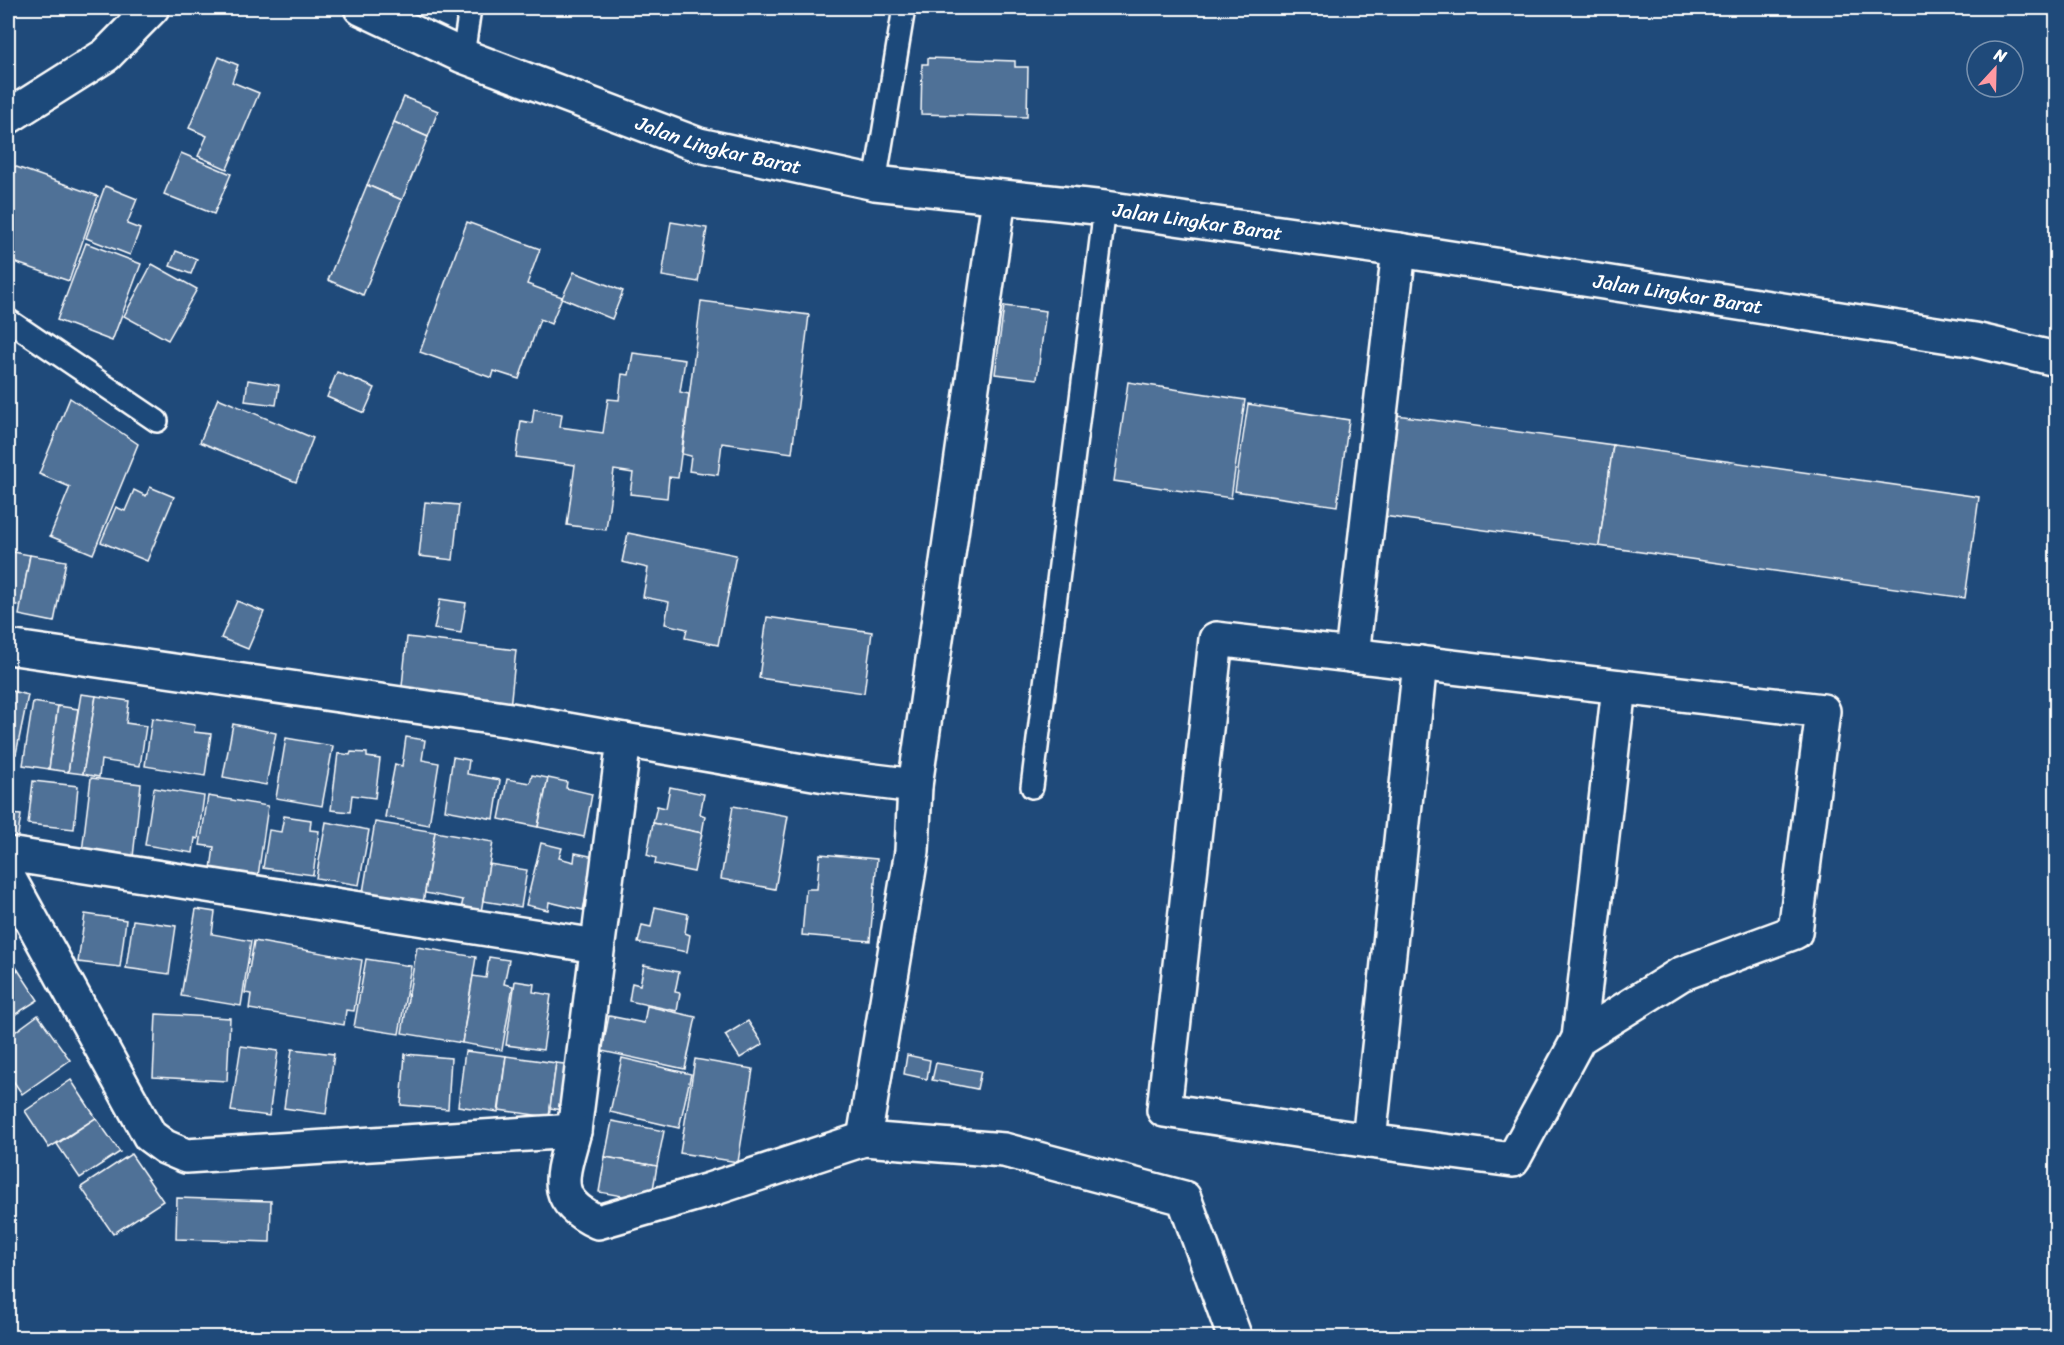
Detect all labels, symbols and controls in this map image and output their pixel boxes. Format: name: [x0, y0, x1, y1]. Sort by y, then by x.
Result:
north arrow: [1965, 39, 2025, 99]
text: N: [1989, 40, 2012, 71]
street label: Jalan Lingkar Barat: [630, 105, 805, 184]
street label: Jalan Lingkar Barat: [1110, 192, 1285, 251]
street label: Jalan Lingkar Barat: [1590, 263, 1766, 324]

